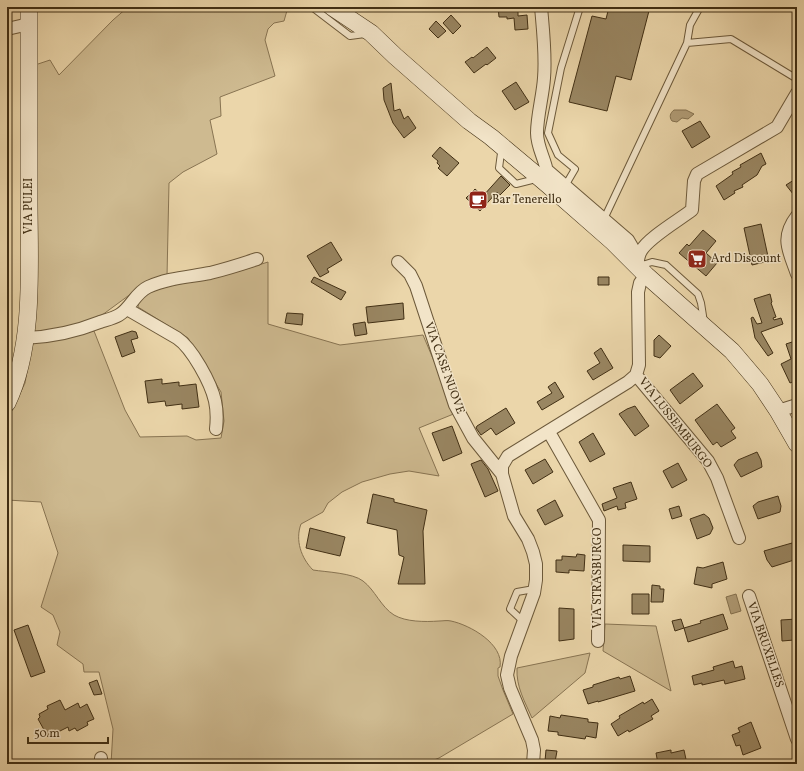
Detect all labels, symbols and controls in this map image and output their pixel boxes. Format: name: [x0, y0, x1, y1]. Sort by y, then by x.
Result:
street label: VIA PULEI: [21, 178, 37, 234]
cafe icon: Bar Tenerello: [467, 189, 489, 211]
place label: Bar Tenerello: [492, 192, 562, 208]
supermarket icon: Ard Discount: [686, 248, 708, 270]
place label: Ard Discount: [711, 251, 781, 267]
street label: VIA CASE NUOVE: [420, 320, 468, 416]
street label: VIA LUSSEMBURGO: [634, 374, 716, 472]
street label: VIA STRASBURGO: [590, 527, 606, 628]
street label: VIA BRUXELLES: [743, 600, 787, 690]
scale bar: [28, 719, 108, 745]
text: 50 m: [34, 726, 60, 742]

